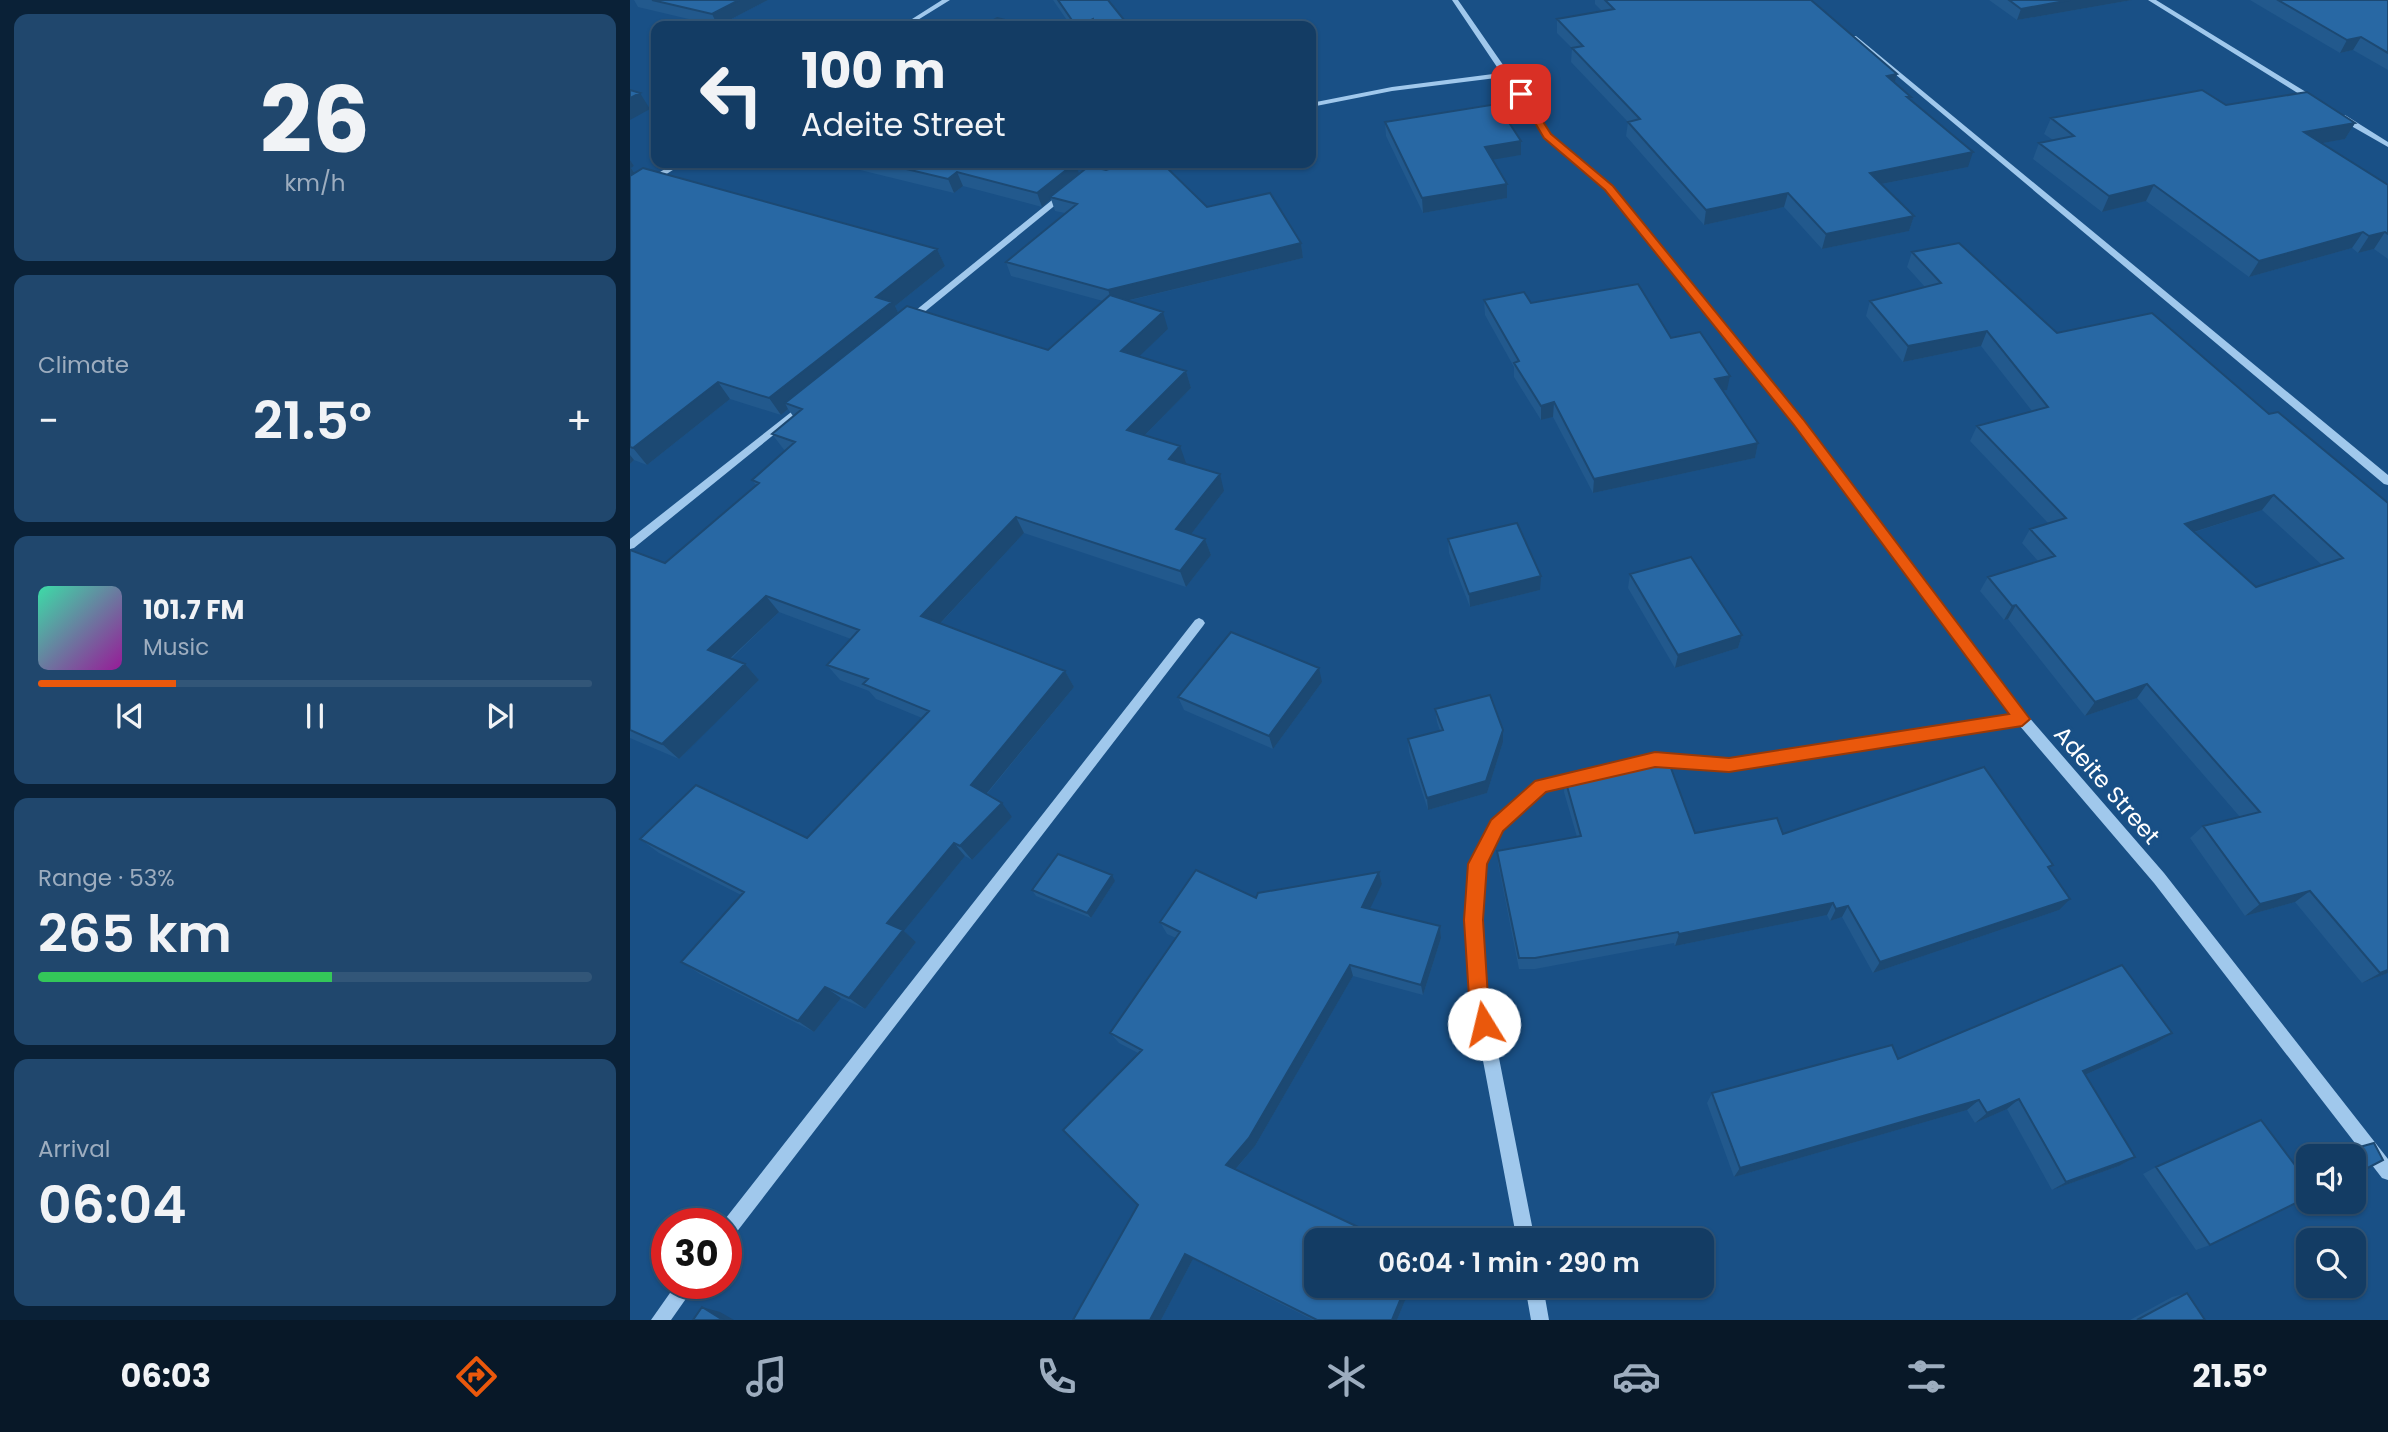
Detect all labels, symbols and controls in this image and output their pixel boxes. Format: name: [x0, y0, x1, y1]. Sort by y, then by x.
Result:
text: 100 m: [801, 37, 946, 105]
icon: left: [686, 49, 777, 140]
text: 26: [260, 56, 370, 184]
pin: [1491, 64, 1551, 124]
icon: arrive: [1502, 75, 1540, 113]
text: Adeite Street: [801, 102, 1006, 147]
text: km/h: [284, 167, 346, 199]
text: Climate: [38, 349, 129, 381]
text: 21.5°: [253, 384, 372, 457]
text: −: [38, 394, 59, 447]
text: +: [566, 394, 592, 447]
text: 101.7 FM: [143, 592, 244, 628]
text: Music: [143, 631, 209, 663]
icon: previous: [111, 697, 149, 735]
icon: pause: [296, 697, 334, 735]
icon: next: [481, 697, 519, 735]
street label: Adeite Street: [2047, 719, 2167, 851]
text: Range · 53%: [38, 862, 175, 894]
text: 265 km: [38, 897, 232, 970]
position arrow: [1447, 987, 1521, 1061]
text: Arrival: [38, 1133, 110, 1165]
map controls: [2296, 1144, 2366, 1298]
button: sound: [2296, 1144, 2366, 1214]
text: 06:04: [38, 1168, 187, 1241]
speed limit sign: 30: [651, 1208, 742, 1299]
button: search: [2296, 1228, 2366, 1298]
text: 06:04 · 1 min · 290 m: [1378, 1245, 1640, 1281]
icon: directions: [452, 1352, 501, 1401]
icon: music: [742, 1352, 791, 1401]
icon: phone: [1032, 1352, 1081, 1401]
icon: climate: [1322, 1352, 1371, 1401]
icon: car: [1612, 1352, 1661, 1401]
icon: filters: [1902, 1352, 1951, 1401]
text: 06:03: [121, 1353, 211, 1398]
text: 21.5°: [2192, 1353, 2267, 1398]

